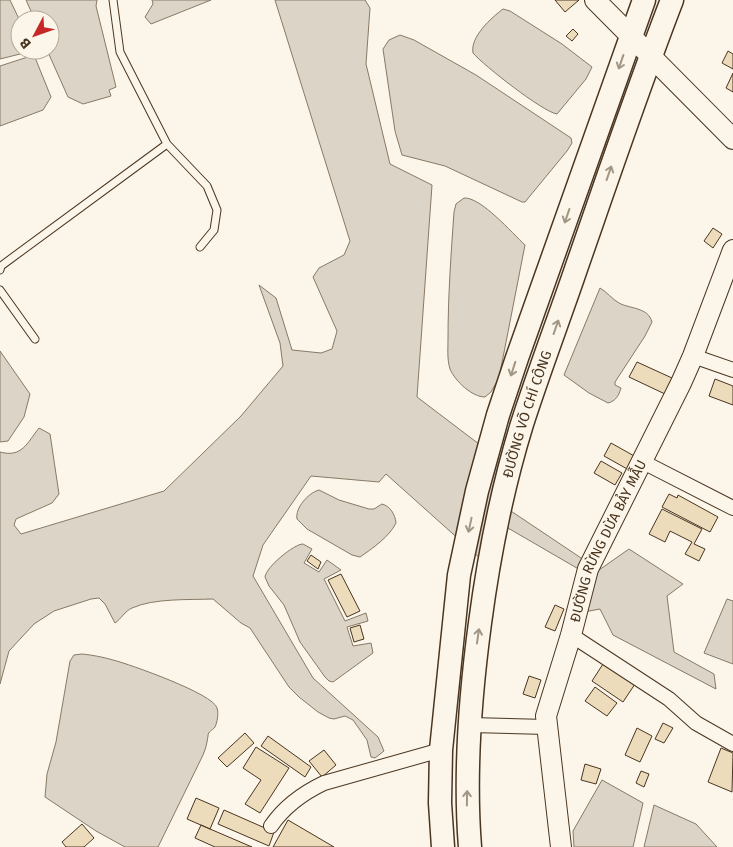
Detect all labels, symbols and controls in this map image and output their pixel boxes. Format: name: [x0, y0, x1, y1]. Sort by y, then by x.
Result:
north arrow: [10, 10, 60, 60]
text: B: [16, 34, 35, 52]
one-way arrow: [616, 54, 625, 70]
one-way arrow: [605, 166, 614, 182]
one-way arrow: [562, 207, 571, 223]
one-way arrow: [552, 320, 561, 335]
street label: ĐƯỜNG VÕ CHÍ CÔNG: [499, 348, 555, 480]
one-way arrow: [508, 361, 518, 377]
street label: ĐƯỜNG RỪNG DỪA BẢY MẪU: [567, 457, 650, 624]
one-way arrow: [465, 517, 474, 533]
one-way arrow: [473, 629, 483, 645]
one-way arrow: [462, 791, 472, 807]

